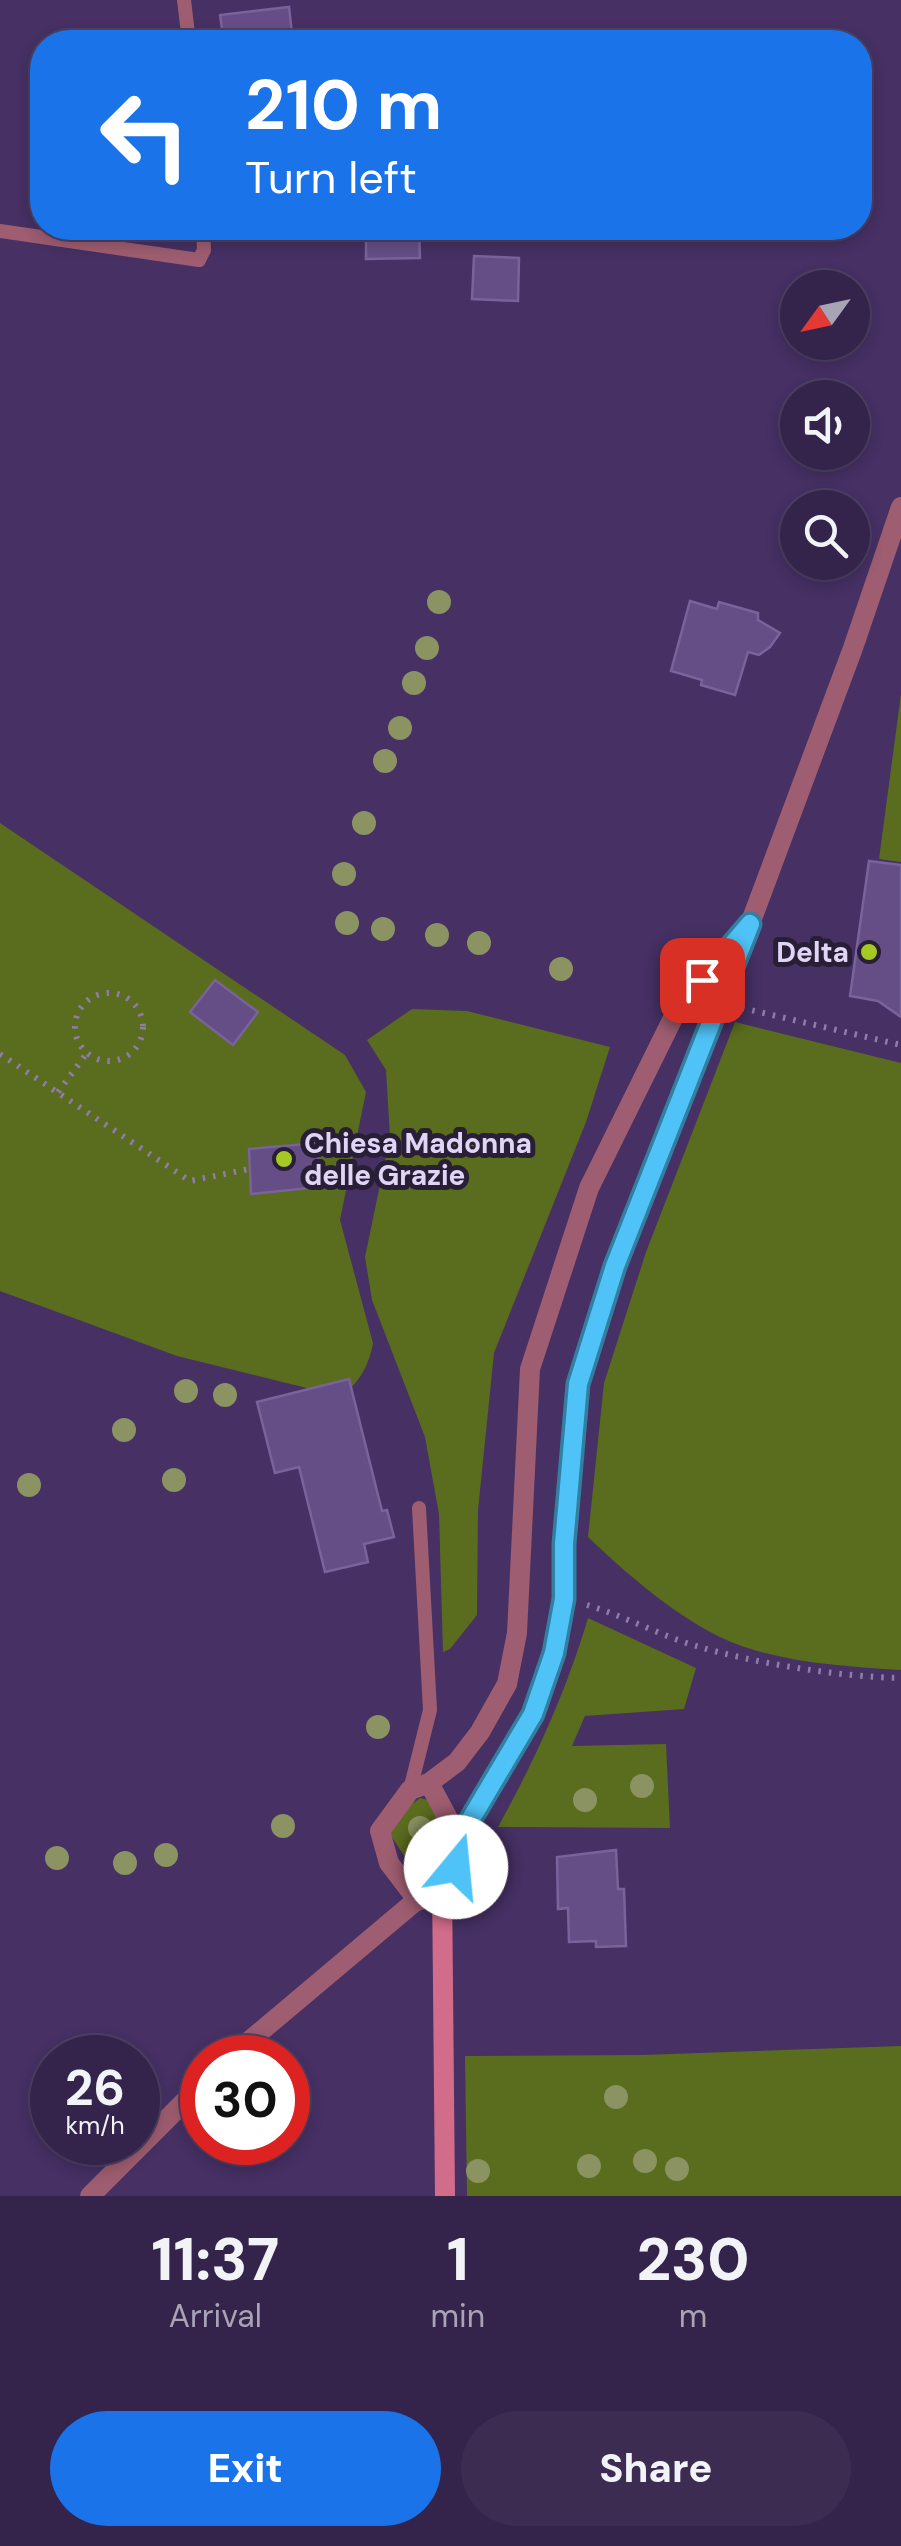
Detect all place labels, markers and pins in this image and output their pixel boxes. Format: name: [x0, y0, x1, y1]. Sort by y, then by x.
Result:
place label: Delta: [776, 934, 849, 971]
pin: [660, 938, 745, 1023]
marker: Delta: [858, 941, 880, 963]
place label: Chiesa Madonna delle Grazie: [304, 1125, 532, 1194]
marker: Chiesa Madonna delle Grazie: [273, 1148, 295, 1170]

